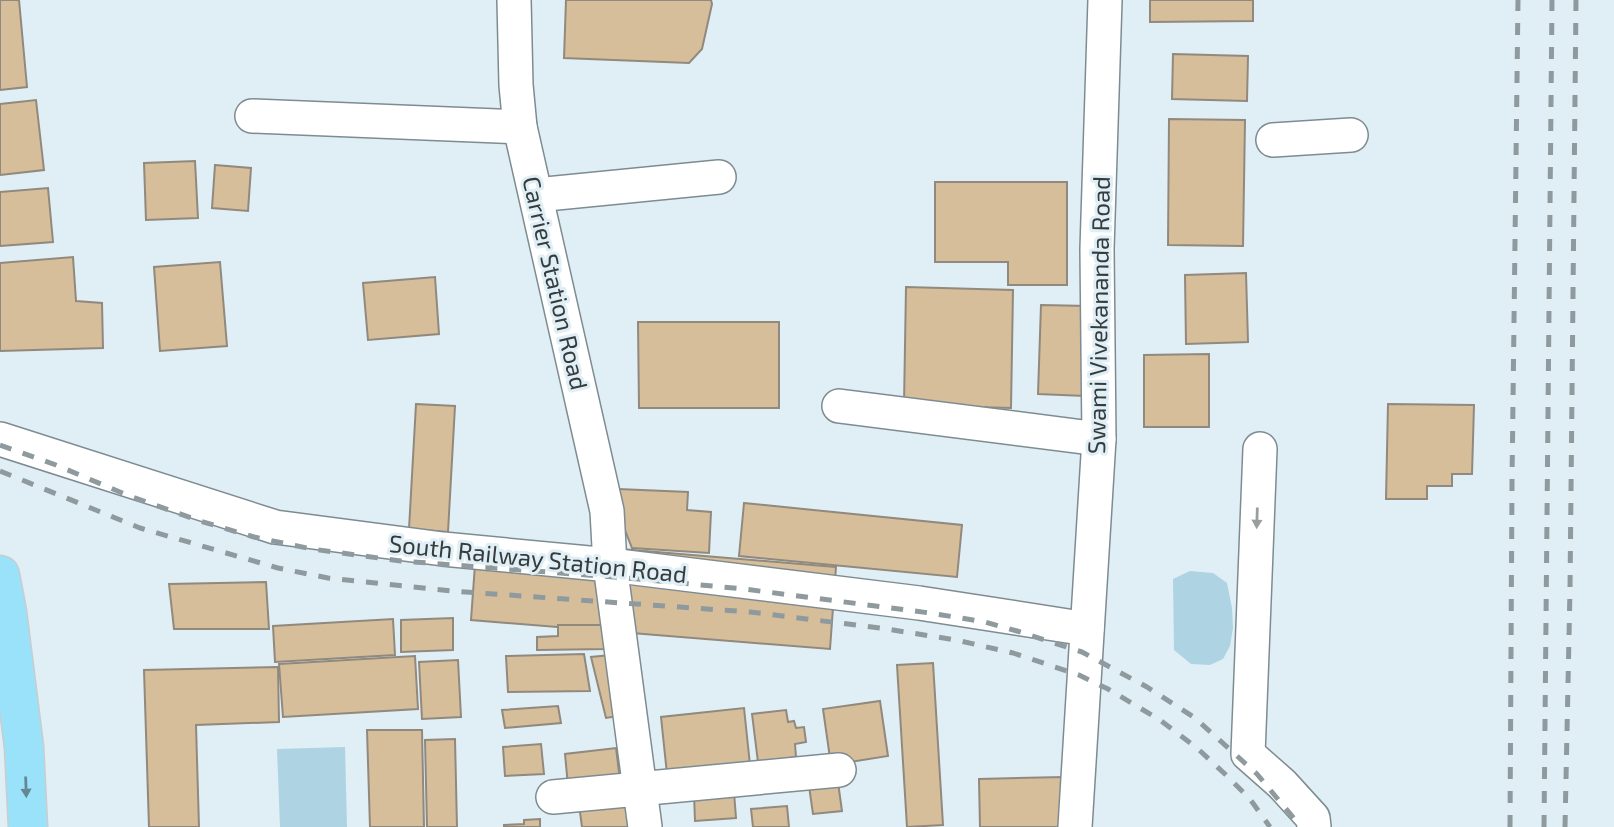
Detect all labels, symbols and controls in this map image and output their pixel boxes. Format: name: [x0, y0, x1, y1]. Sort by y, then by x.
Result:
street label: Carrier Station Road: [517, 173, 595, 393]
street label: Swami Vivekananda Road: [1081, 176, 1115, 454]
one-way arrow: [1251, 507, 1263, 529]
street label: South Railway Station Road: [388, 528, 688, 588]
one-way arrow: [20, 776, 31, 798]

